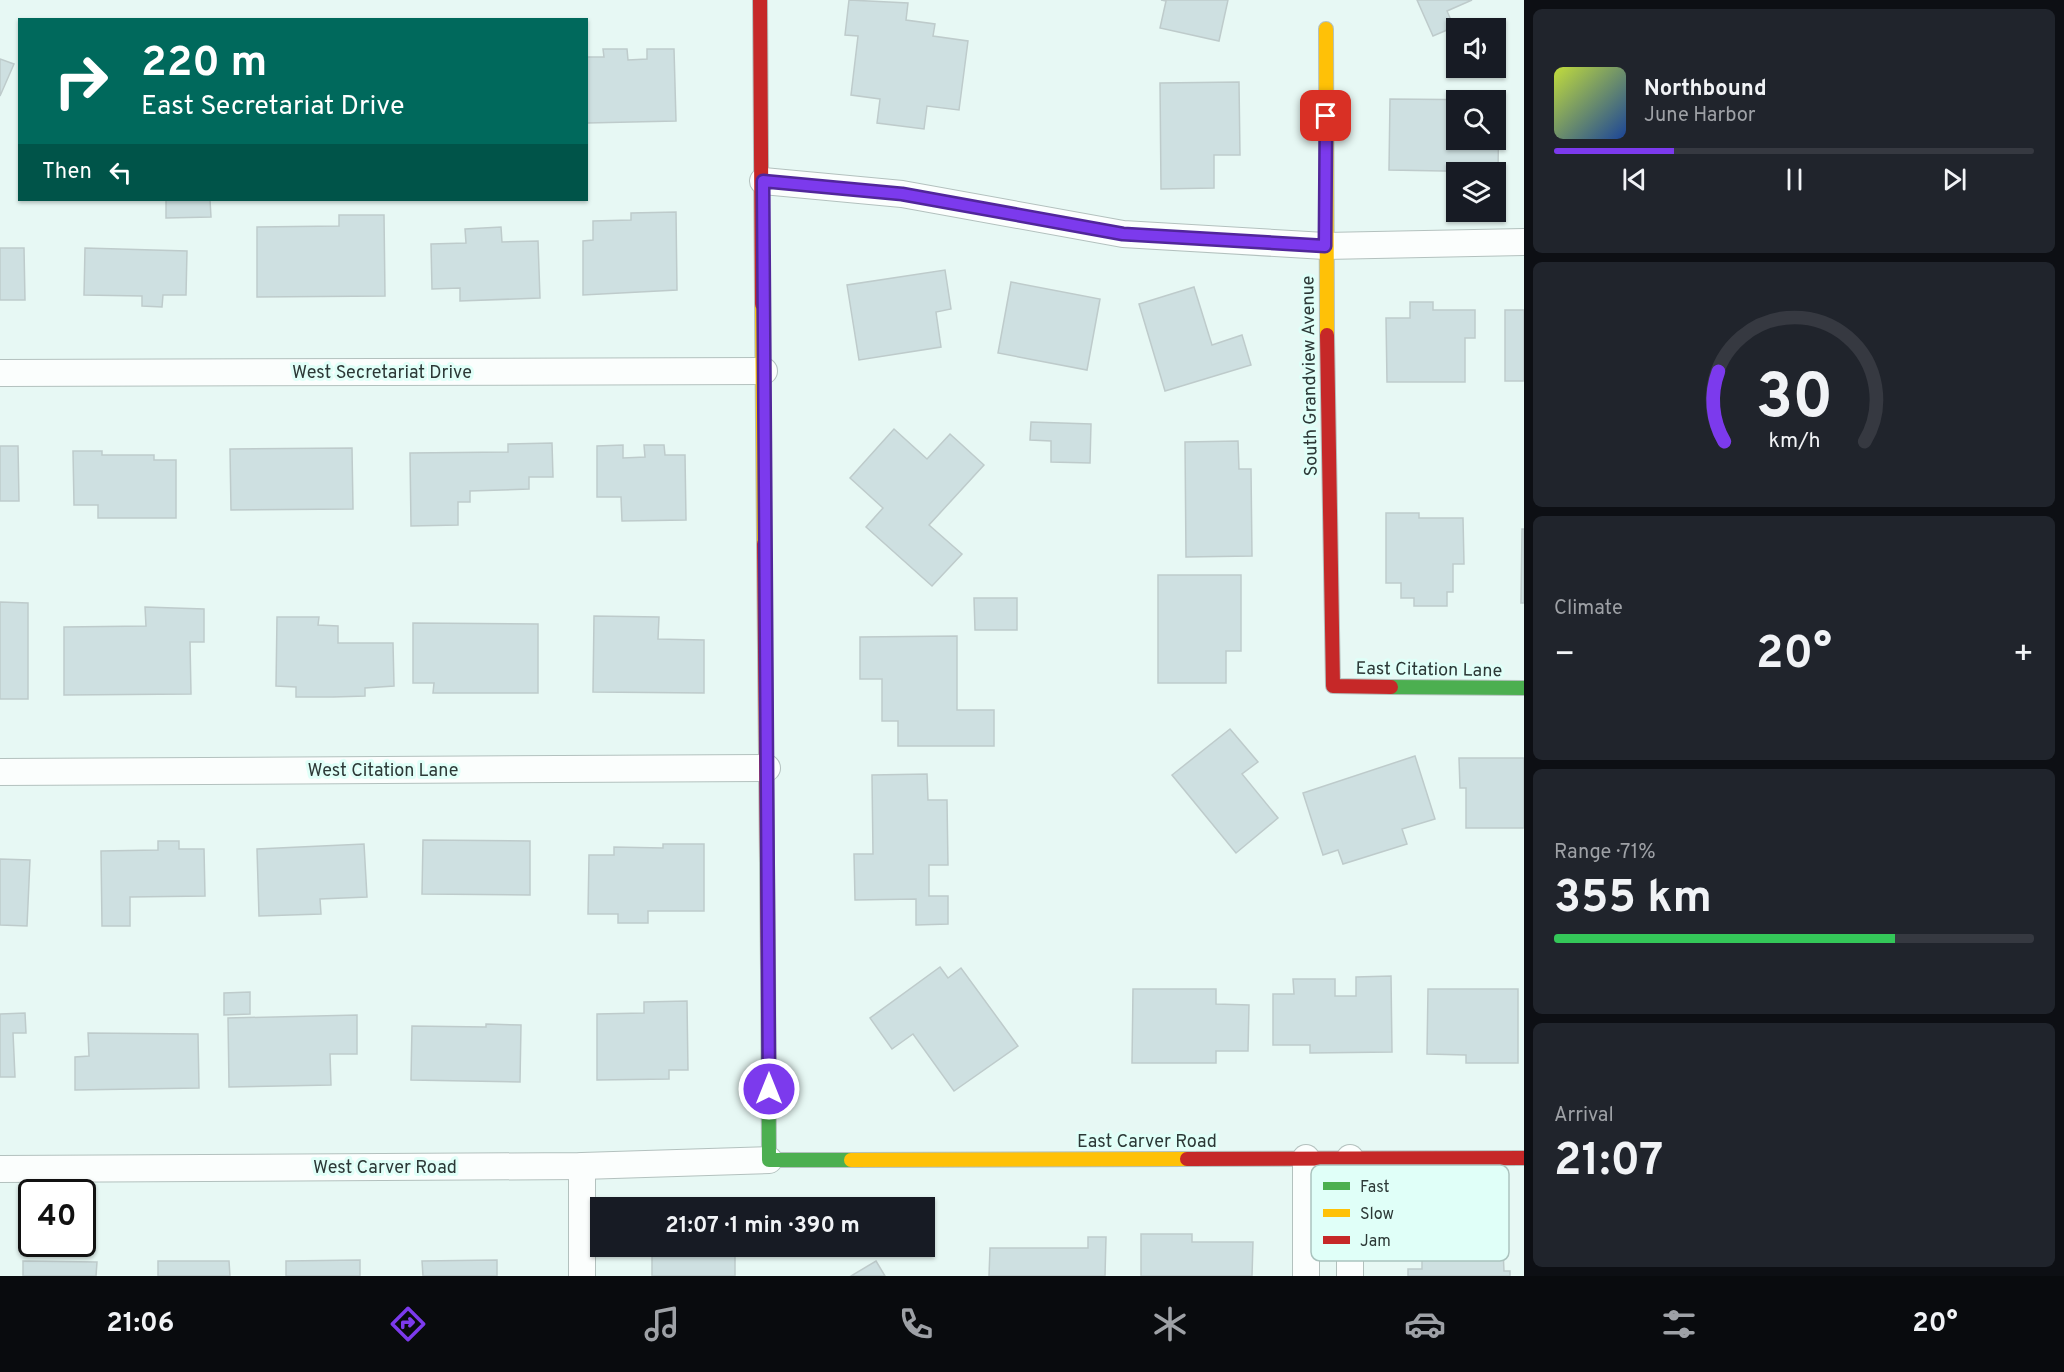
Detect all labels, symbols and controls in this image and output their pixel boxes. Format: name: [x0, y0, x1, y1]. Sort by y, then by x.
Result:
map controls: [1446, 18, 1506, 222]
button: sound: [1446, 18, 1506, 78]
text: 220 m: [141, 38, 267, 91]
icon: right: [42, 42, 120, 120]
text: Northbound: [1644, 76, 1767, 103]
text: East Secretariat Drive: [141, 90, 405, 124]
pin: [1300, 90, 1351, 141]
button: search: [1446, 90, 1506, 150]
icon: arrive: [1309, 99, 1342, 132]
text: June Harbor: [1644, 103, 1756, 129]
icon: left: [104, 156, 137, 189]
text: Then: [42, 159, 92, 186]
button: layers: [1446, 162, 1506, 222]
icon: previous: [1618, 163, 1651, 196]
icon: pause: [1778, 163, 1811, 196]
icon: next: [1938, 163, 1971, 196]
street label: South Grandview Avenue: [1297, 276, 1324, 476]
text: 30: [1755, 361, 1833, 440]
street label: West Secretariat Drive: [292, 362, 472, 385]
text: km/h: [1768, 428, 1820, 455]
text: Climate: [1554, 596, 1623, 622]
text: 20°: [1756, 627, 1832, 684]
text: −: [1554, 635, 1575, 677]
text: +: [2013, 635, 2034, 677]
street label: East Citation Lane: [1355, 658, 1503, 683]
street label: West Citation Lane: [308, 760, 458, 783]
text: Range · 71%: [1554, 840, 1656, 866]
text: 355 km: [1554, 871, 1712, 928]
position arrow: [737, 1057, 801, 1121]
text: Arrival: [1554, 1103, 1614, 1129]
street label: East Carver Road: [1077, 1131, 1217, 1154]
text: 21:07: [1554, 1134, 1663, 1191]
street label: West Carver Road: [313, 1157, 457, 1180]
legend: [1311, 1165, 1509, 1261]
text: Fast: [1360, 1178, 1390, 1198]
speed limit sign: 40: [18, 1179, 96, 1257]
text: Slow: [1360, 1205, 1394, 1225]
text: 21:07 · 1 min · 390 m: [665, 1213, 860, 1240]
text: Jam: [1360, 1232, 1391, 1252]
icon: directions: [387, 1303, 429, 1345]
icon: music: [641, 1303, 683, 1345]
icon: phone: [895, 1303, 937, 1345]
icon: climate: [1149, 1303, 1191, 1345]
icon: car: [1404, 1303, 1446, 1345]
icon: filters: [1658, 1303, 1700, 1345]
text: 21:06: [106, 1307, 174, 1341]
text: 20°: [1912, 1307, 1958, 1341]

